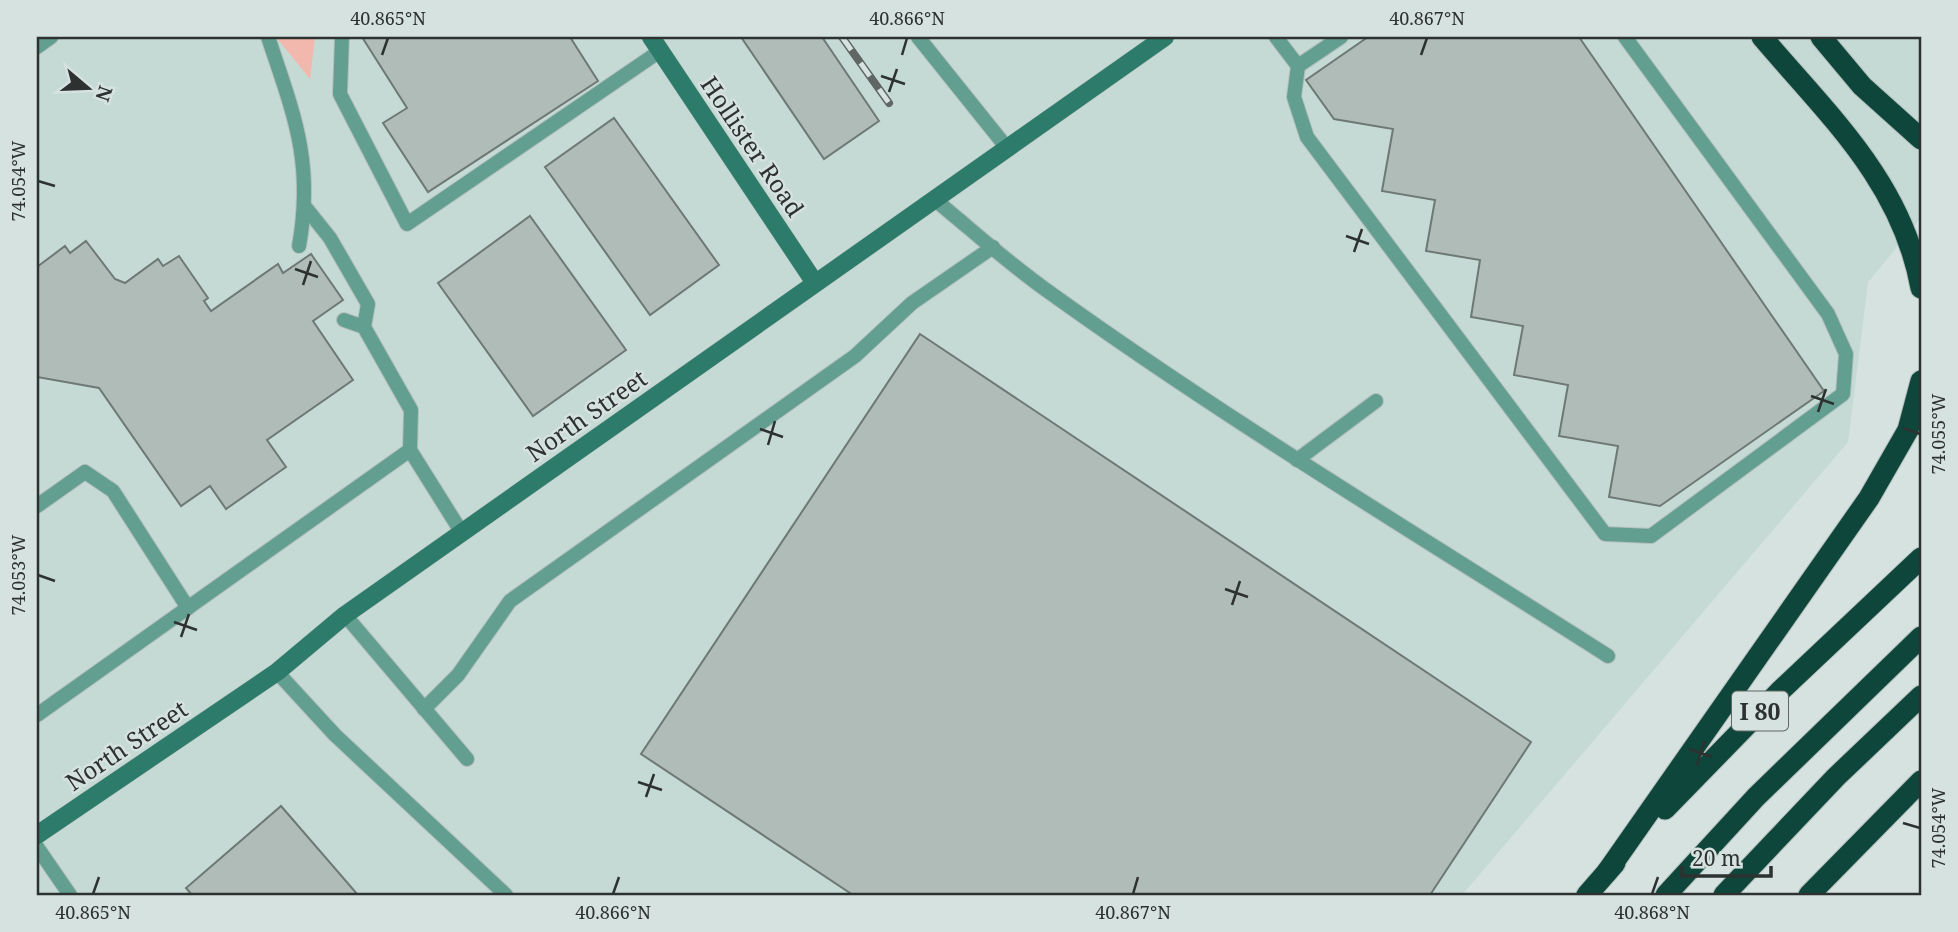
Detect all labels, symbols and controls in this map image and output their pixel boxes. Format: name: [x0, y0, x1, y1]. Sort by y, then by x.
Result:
text: 40.865°N: [350, 6, 426, 30]
text: 40.866°N: [869, 6, 945, 30]
text: 40.867°N: [1389, 6, 1465, 30]
north arrow: [52, 52, 122, 122]
street label: Hollister Road: [694, 69, 812, 223]
text: N: [89, 82, 119, 105]
text: 74.054°W: [6, 140, 30, 221]
street label: North Street: [519, 361, 653, 469]
text: 74.055°W: [1926, 393, 1950, 474]
text: 74.053°W: [6, 534, 30, 615]
street label: North Street: [59, 692, 193, 798]
road number: I 80: [1732, 692, 1788, 730]
text: 74.054°W: [1926, 787, 1950, 868]
scale bar: [1682, 834, 1771, 878]
text: 20 m: [1692, 844, 1741, 872]
text: 40.865°N: [55, 900, 131, 924]
text: 40.866°N: [575, 900, 651, 924]
text: 40.867°N: [1095, 900, 1171, 924]
text: 40.868°N: [1614, 900, 1690, 924]

